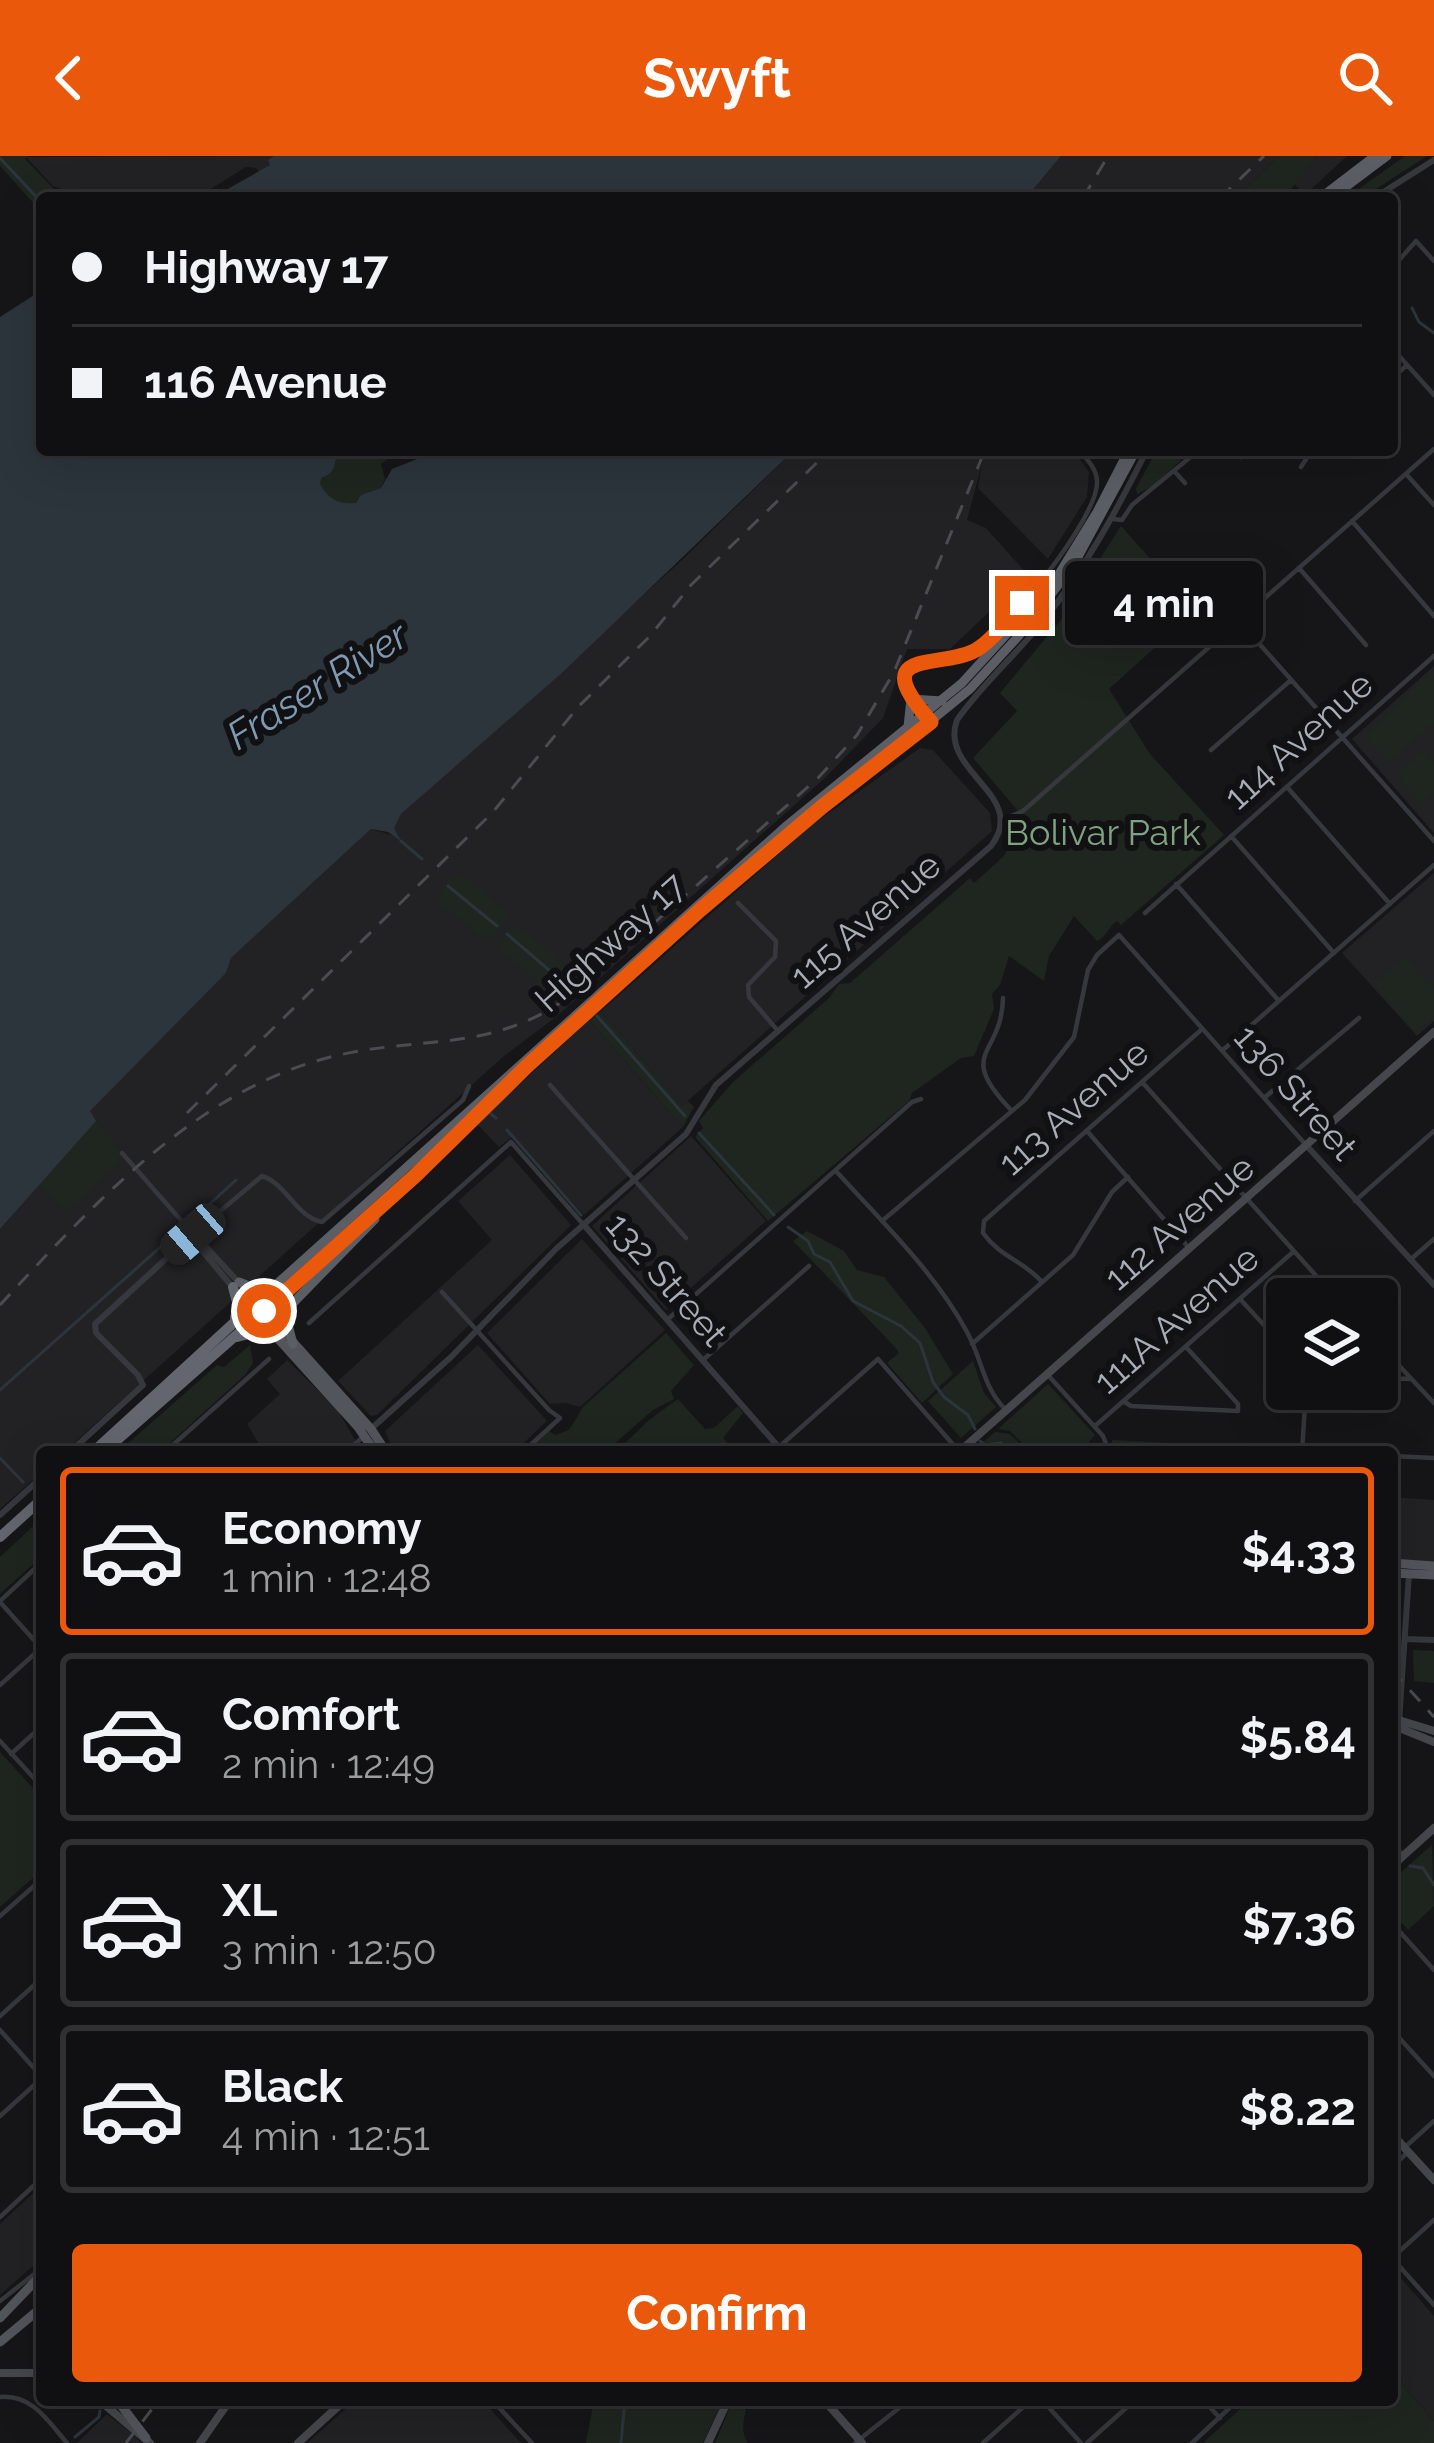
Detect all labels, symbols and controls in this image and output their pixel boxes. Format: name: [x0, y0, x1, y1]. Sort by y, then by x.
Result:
icon: back: [36, 45, 102, 111]
icon: search: [1332, 45, 1398, 111]
text: Swyft: [643, 46, 791, 110]
text: Highway 17: [144, 241, 388, 294]
text: 116 Avenue: [144, 356, 387, 409]
callout: 4 min: [1064, 561, 1262, 645]
route end: [995, 576, 1049, 630]
text: 4 min: [1113, 580, 1215, 626]
water label: Fraser River: [218, 611, 417, 759]
street label: 114 Avenue: [1215, 663, 1381, 817]
park label: Bolivar Park: [1005, 811, 1201, 853]
street label: 115 Avenue: [781, 844, 949, 996]
street label: Highway 17: [526, 864, 694, 1020]
street label: 136 Street: [1226, 1016, 1366, 1168]
street label: 113 Avenue: [990, 1031, 1156, 1183]
street label: 112 Avenue: [1096, 1146, 1262, 1298]
car: [154, 1197, 232, 1271]
street label: 132 Street: [598, 1204, 736, 1354]
street label: 111A Avenue: [1085, 1236, 1267, 1402]
map controls: [1266, 1278, 1398, 1410]
button: layers: [1266, 1278, 1398, 1410]
route start: [237, 1284, 291, 1338]
icon: car: [78, 1497, 186, 1605]
text: Economy: [222, 1502, 422, 1555]
text: $4.33: [1241, 1525, 1356, 1578]
text: 1 min · 12:48: [222, 1555, 432, 1601]
icon: car: [78, 1683, 186, 1791]
text: Comfort: [222, 1688, 400, 1741]
text: $5.84: [1240, 1711, 1356, 1764]
text: 2 min · 12:49: [222, 1741, 435, 1787]
icon: car: [78, 1869, 186, 1977]
text: XL: [222, 1874, 277, 1927]
text: $7.36: [1242, 1897, 1356, 1950]
text: 3 min · 12:50: [222, 1927, 437, 1973]
icon: car: [78, 2055, 186, 2163]
text: Black: [222, 2060, 343, 2113]
text: $8.22: [1239, 2083, 1356, 2136]
text: 4 min · 12:51: [222, 2113, 430, 2159]
button: Confirm: [72, 2244, 1362, 2382]

